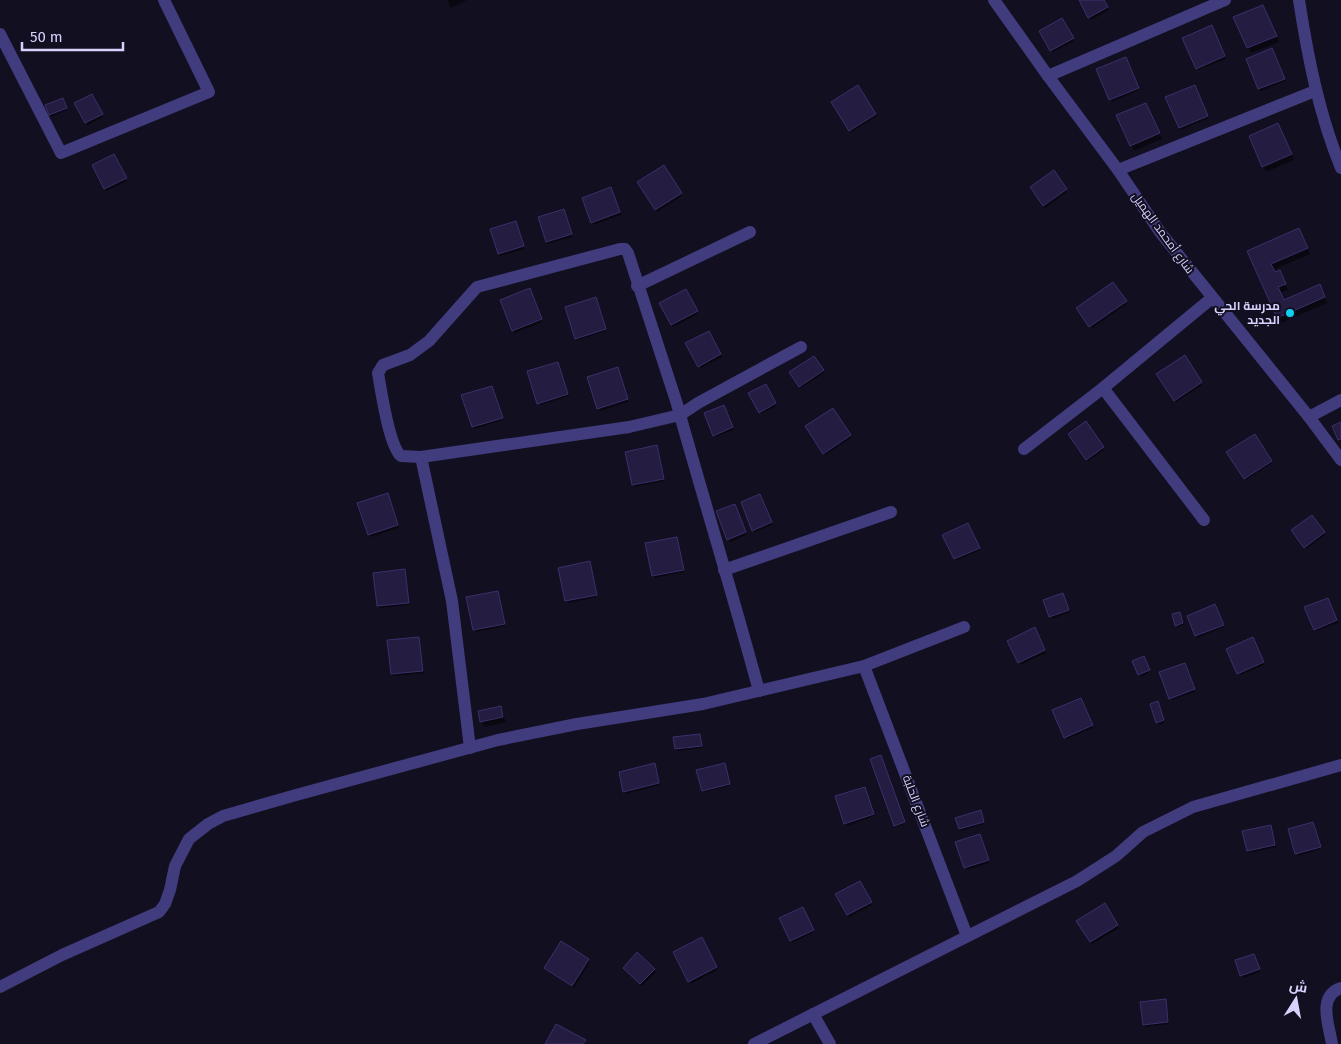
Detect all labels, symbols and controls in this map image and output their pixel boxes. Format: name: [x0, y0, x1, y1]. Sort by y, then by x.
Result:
scale bar: [22, 20, 124, 52]
text: 50 m: [30, 28, 63, 46]
street label: شارع أمحمد الهميل: [1128, 189, 1198, 277]
place label: مدرسة الحي الجديد: [1214, 299, 1280, 327]
marker: مدرسة الحي الجديد: [1284, 307, 1296, 319]
street label: شارع الحلبة: [899, 773, 932, 829]
north arrow: [1271, 974, 1321, 1024]
text: ش: [1288, 977, 1309, 997]

